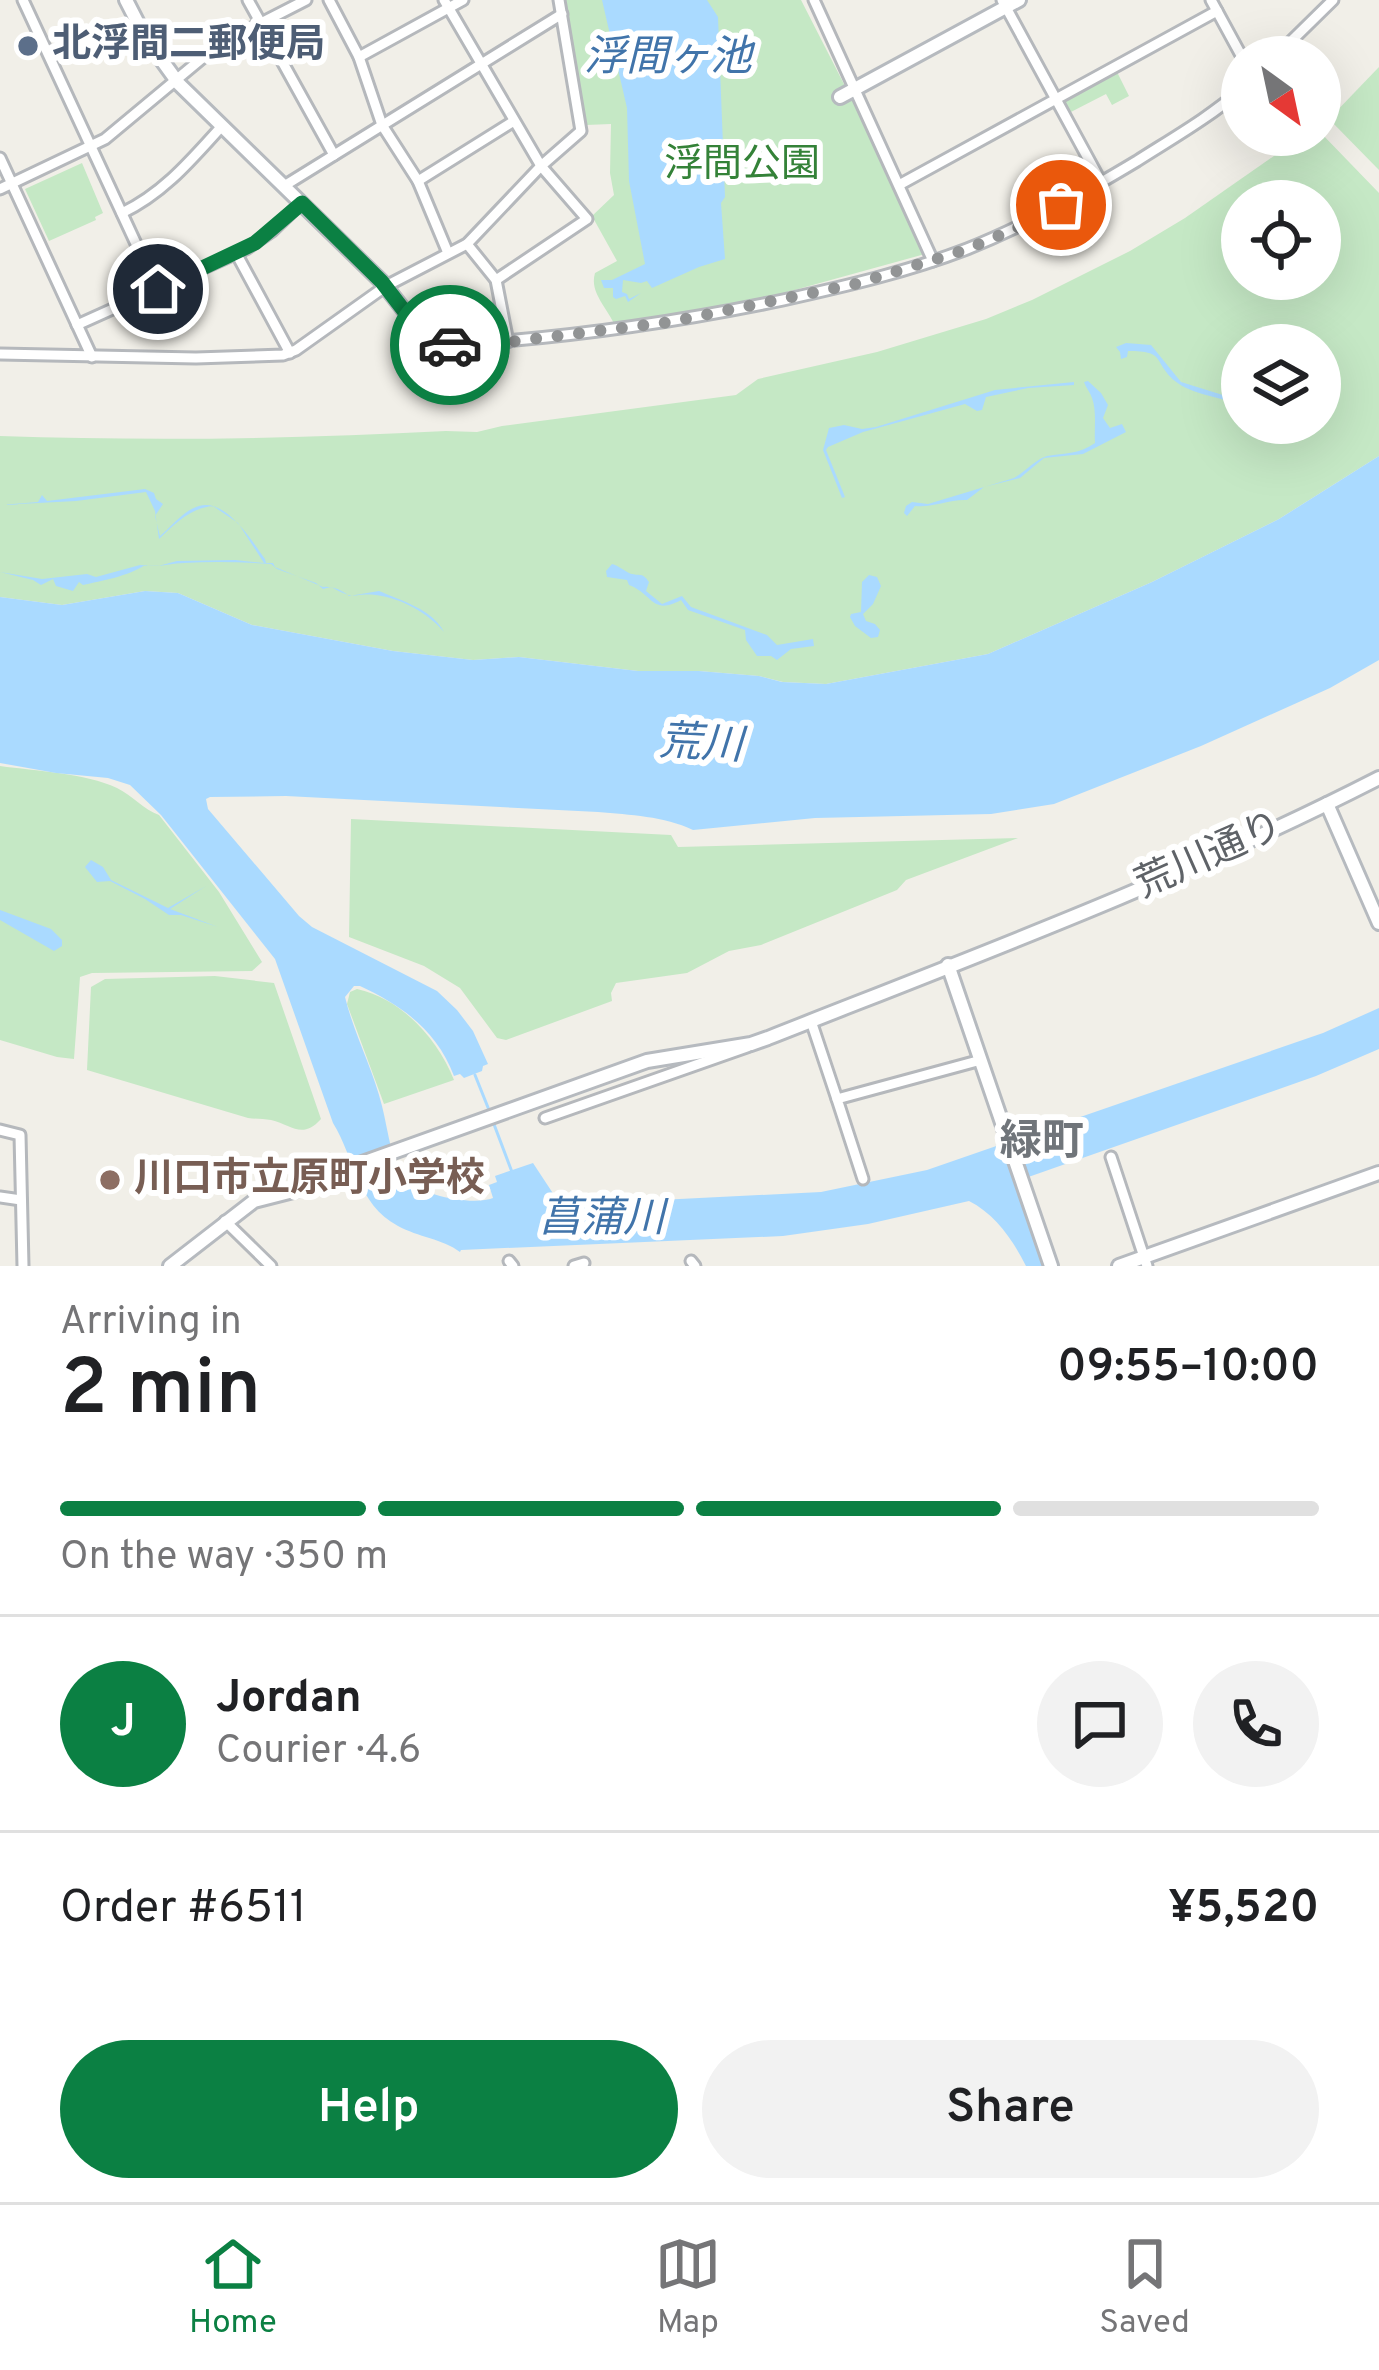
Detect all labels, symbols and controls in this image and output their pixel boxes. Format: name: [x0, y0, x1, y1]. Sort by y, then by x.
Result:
place label: 北浮間二郵便局: [52, 22, 325, 71]
marker: 北浮間二郵便局: [15, 33, 41, 59]
water label: 浮間ヶ池: [584, 33, 756, 86]
north arrow: [1221, 36, 1341, 156]
map controls: [1221, 36, 1341, 444]
park label: 浮間公園: [664, 142, 820, 191]
pin: [1010, 154, 1112, 256]
icon: bag: [1028, 172, 1094, 238]
button: locate: [1221, 180, 1341, 300]
pin: [107, 238, 209, 340]
icon: home: [125, 256, 191, 322]
courier: [390, 285, 510, 405]
icon: car: [417, 312, 483, 378]
button: layers: [1221, 324, 1341, 444]
water label: 荒川: [658, 717, 748, 775]
street label: 荒川通り: [1129, 803, 1291, 911]
district label: 緑町: [1000, 1117, 1084, 1170]
place label: 川口市立原町小学校: [134, 1156, 485, 1205]
marker: 川口市立原町小学校: [97, 1167, 123, 1193]
water label: 菖蒲川: [539, 1194, 669, 1247]
text: Arriving in: [60, 1299, 242, 1348]
text: 09:55–10:00: [1057, 1340, 1319, 1397]
text: 2 min: [60, 1343, 261, 1442]
text: On the way · 350 m: [60, 1534, 388, 1583]
button: chat: [1037, 1661, 1163, 1787]
button: phone: [1193, 1661, 1319, 1787]
text: Jordan: [216, 1671, 362, 1728]
text: J: [110, 1695, 136, 1752]
text: Courier · 4.6: [216, 1728, 421, 1777]
text: Order #6511: [60, 1881, 307, 1938]
text: ¥5,520: [1168, 1881, 1319, 1938]
button: Help: [60, 2040, 678, 2178]
button: Share: [702, 2040, 1319, 2178]
tab: Home: [189, 2231, 277, 2345]
tab: Map: [655, 2231, 721, 2345]
tab: Saved: [1099, 2231, 1190, 2345]

